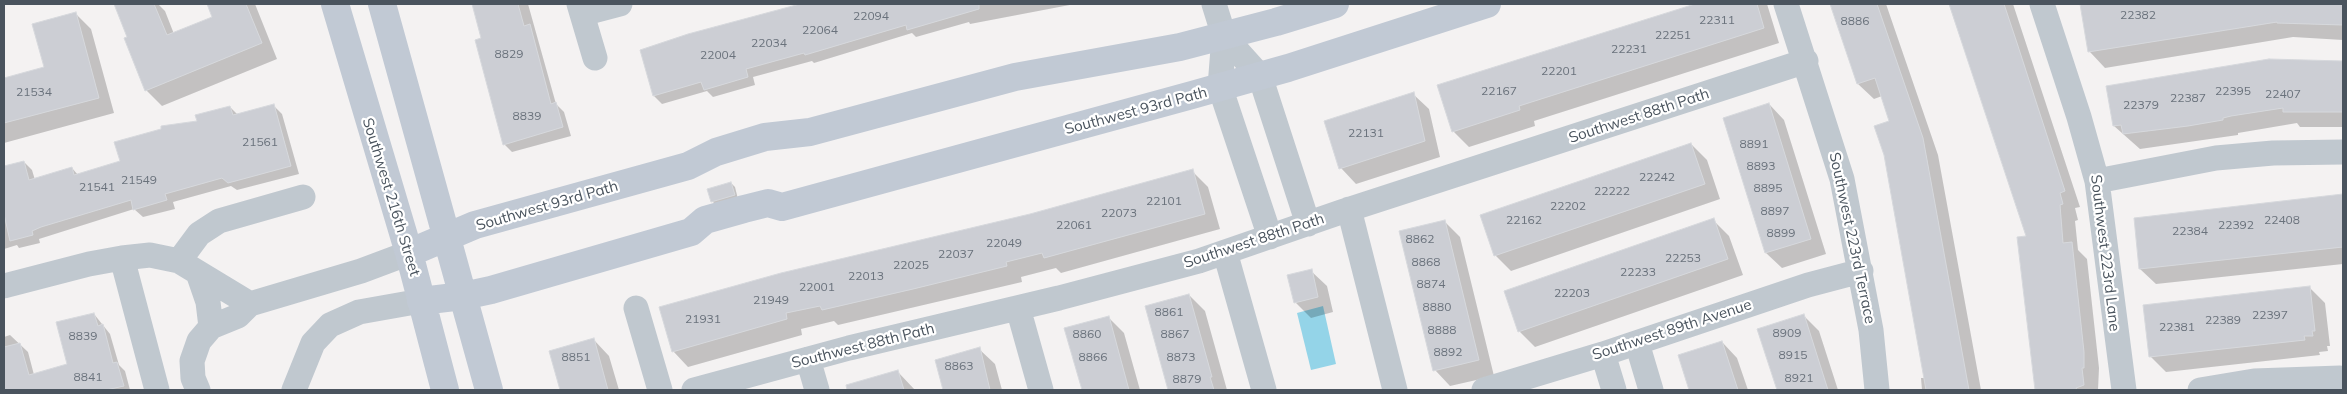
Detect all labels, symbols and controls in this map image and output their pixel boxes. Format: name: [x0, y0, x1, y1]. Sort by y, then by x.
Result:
house number: 22382: [2120, 8, 2156, 22]
house number: 22094: [853, 9, 889, 23]
house number: 22311: [1699, 13, 1735, 27]
house number: 8886: [1841, 14, 1869, 28]
house number: 22064: [802, 23, 838, 37]
house number: 22251: [1655, 28, 1691, 42]
house number: 22034: [751, 36, 787, 50]
house number: 22231: [1611, 42, 1647, 56]
house number: 8829: [495, 47, 523, 61]
house number: 22004: [700, 48, 736, 62]
house number: 22201: [1541, 64, 1577, 78]
street label: Southwest 93rd Path: [1063, 83, 1209, 139]
house number: 22167: [1481, 84, 1517, 98]
house number: 22395: [2215, 84, 2251, 98]
house number: 21534: [16, 85, 52, 99]
street label: Southwest 88th Path: [1567, 85, 1711, 147]
house number: 22407: [2265, 87, 2301, 101]
house number: 22387: [2170, 91, 2206, 105]
house number: 22379: [2123, 98, 2159, 112]
house number: 8839: [513, 109, 541, 123]
street label: Southwest 216th Street: [358, 116, 424, 278]
house number: 22131: [1348, 126, 1384, 140]
house number: 21561: [242, 135, 278, 149]
house number: 8891: [1740, 137, 1768, 151]
street label: Southwest 223rd Terrace: [1825, 151, 1879, 325]
house number: 8893: [1747, 159, 1775, 173]
house number: 22242: [1639, 170, 1675, 184]
house number: 21549: [121, 173, 157, 187]
street label: Southwest 223rd Lane: [2086, 174, 2124, 332]
street label: Southwest 93rd Path: [474, 177, 620, 235]
house number: 21541: [79, 180, 115, 194]
house number: 8895: [1754, 181, 1782, 195]
house number: 22222: [1594, 184, 1630, 198]
house number: 22101: [1146, 194, 1182, 208]
house number: 22202: [1550, 199, 1586, 213]
house number: 8897: [1761, 204, 1789, 218]
house number: 22073: [1101, 206, 1137, 220]
street label: Southwest 88th Path: [1182, 210, 1326, 272]
house number: 22162: [1506, 213, 1542, 227]
house number: 22408: [2264, 213, 2300, 227]
house number: 22061: [1056, 218, 1092, 232]
house number: 22392: [2218, 218, 2254, 232]
house number: 22384: [2172, 224, 2208, 238]
house number: 8899: [1767, 226, 1795, 240]
house number: 8862: [1406, 232, 1434, 246]
house number: 22049: [986, 236, 1022, 250]
house number: 22037: [938, 247, 974, 261]
house number: 22253: [1665, 251, 1701, 265]
house number: 8868: [1412, 255, 1440, 269]
house number: 22025: [893, 258, 929, 272]
house number: 22233: [1620, 265, 1656, 279]
house number: 22013: [848, 269, 884, 283]
house number: 8874: [1417, 277, 1445, 291]
house number: 22001: [799, 280, 835, 294]
house number: 22203: [1554, 286, 1590, 300]
house number: 21949: [753, 293, 789, 307]
street label: Southwest 89th Avenue: [1590, 296, 1754, 364]
house number: 8880: [1423, 300, 1451, 314]
house number: 8861: [1155, 305, 1183, 319]
house number: 22397: [2252, 308, 2288, 322]
house number: 21931: [685, 312, 721, 326]
house number: 22389: [2205, 313, 2241, 327]
street label: Southwest 88th Path: [790, 320, 936, 372]
house number: 22381: [2159, 320, 2195, 334]
house number: 8888: [1428, 323, 1456, 337]
house number: 8909: [1773, 326, 1801, 340]
house number: 8860: [1073, 327, 1101, 341]
house number: 8867: [1161, 327, 1189, 341]
house number: 8839: [69, 329, 97, 343]
house number: 8892: [1434, 345, 1462, 359]
house number: 8915: [1779, 348, 1807, 362]
house number: 8851: [562, 350, 590, 364]
house number: 8866: [1079, 350, 1107, 364]
house number: 8873: [1167, 350, 1195, 364]
house number: 8863: [945, 359, 973, 373]
house number: 8841: [74, 370, 102, 384]
house number: 8921: [1785, 371, 1813, 385]
house number: 8879: [1173, 372, 1201, 386]

